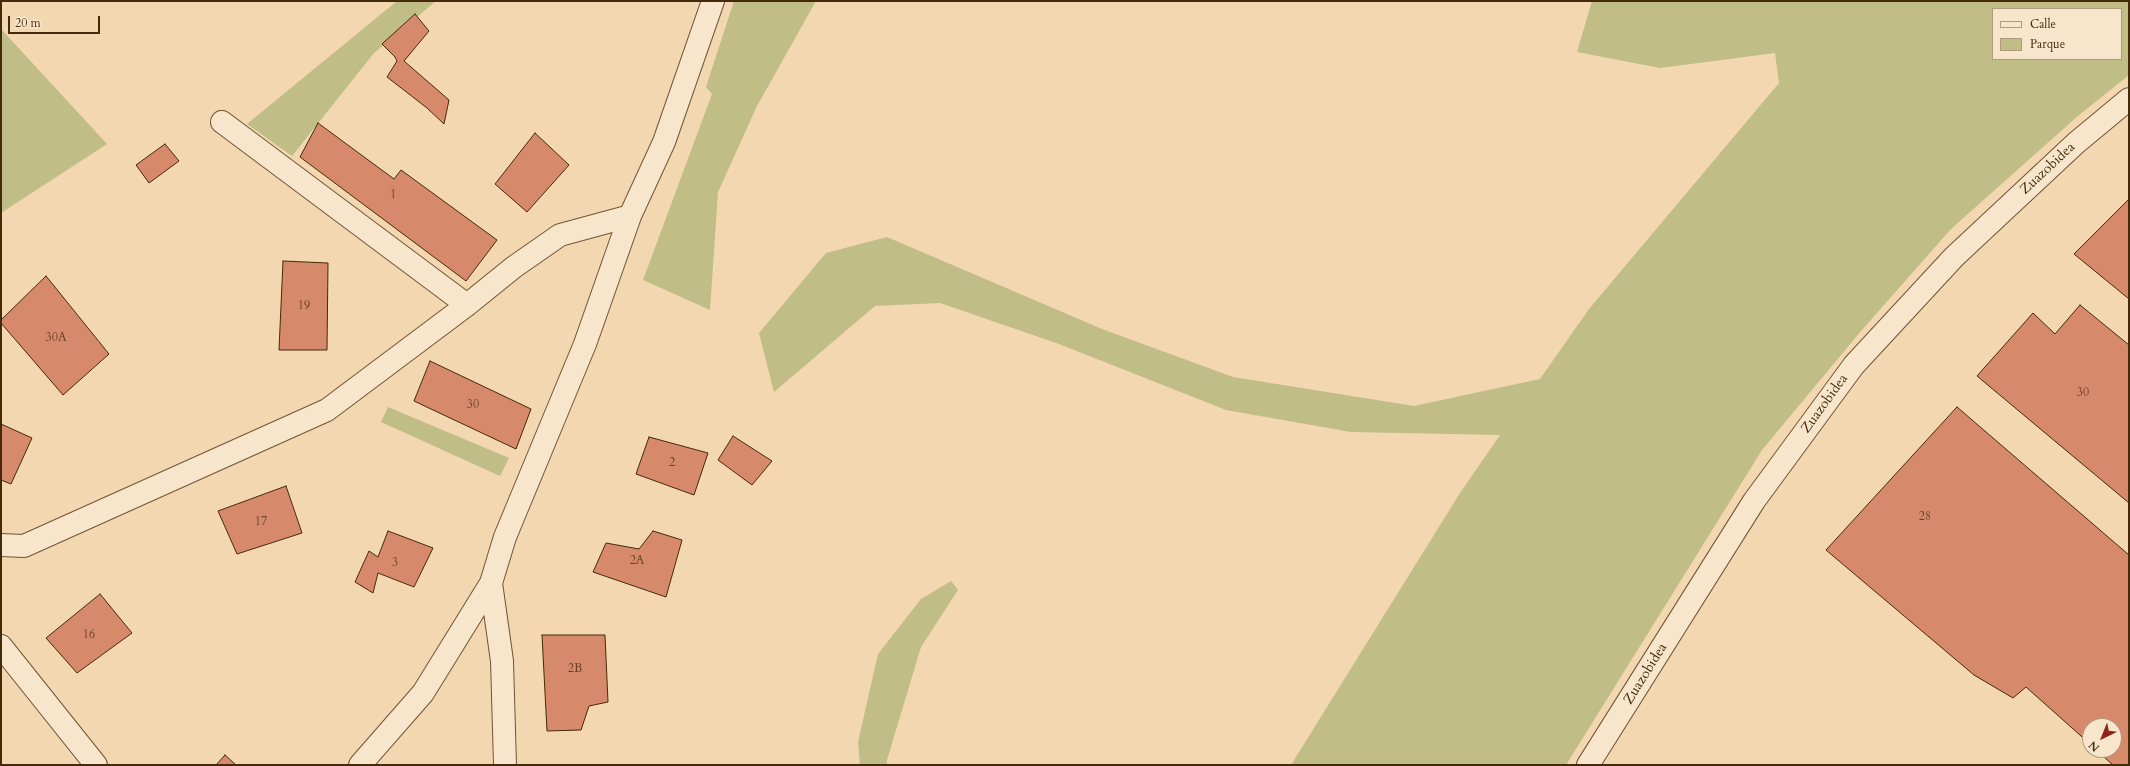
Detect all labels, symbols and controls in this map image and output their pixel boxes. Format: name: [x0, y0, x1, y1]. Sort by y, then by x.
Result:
scale bar: [10, 8, 102, 34]
legend: [1992, 8, 2122, 60]
text: 20 m: [15, 15, 41, 31]
text: Calle: [2030, 16, 2056, 32]
text: Parque: [2030, 36, 2065, 52]
street label: Zuazobidea: [2017, 139, 2079, 199]
house number: 1: [390, 188, 396, 202]
house number: 19: [298, 299, 310, 313]
house number: 30A: [46, 331, 66, 345]
street label: Zuazobidea: [1798, 371, 1852, 437]
house number: 30: [2077, 386, 2089, 400]
house number: 30: [467, 398, 479, 412]
house number: 2: [669, 456, 675, 470]
house number: 28: [1919, 510, 1931, 524]
house number: 17: [255, 515, 267, 529]
house number: 2A: [630, 554, 644, 568]
house number: 3: [392, 556, 398, 570]
house number: 16: [83, 628, 95, 642]
street label: Zuazobidea: [1621, 640, 1671, 708]
house number: 2B: [568, 662, 582, 676]
north arrow: [2082, 718, 2122, 758]
text: N: [2086, 738, 2103, 755]

